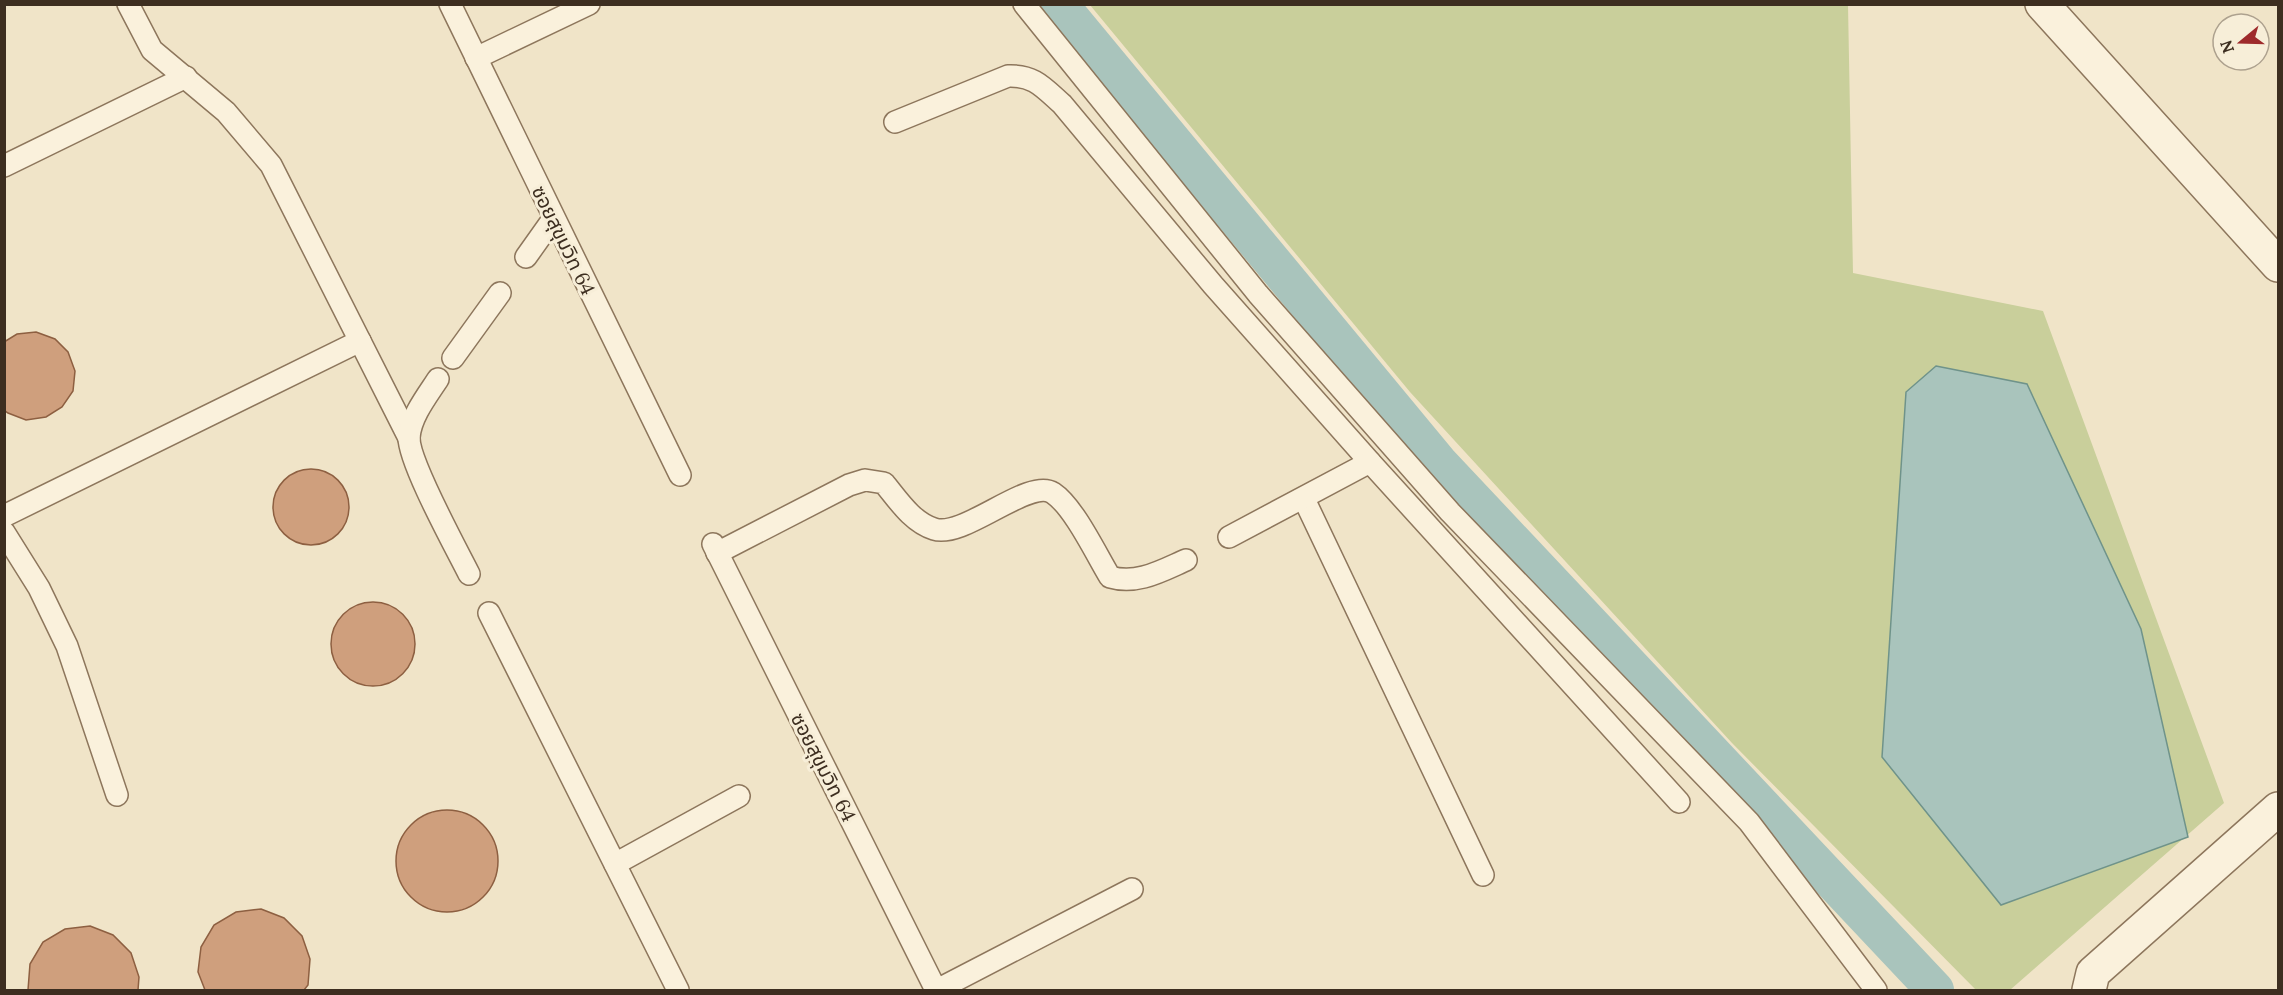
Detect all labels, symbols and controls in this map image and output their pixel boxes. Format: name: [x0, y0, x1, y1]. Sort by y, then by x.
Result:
north arrow: [2211, 12, 2271, 72]
text: N: [2215, 38, 2238, 56]
street label: ซอยสุขุมวิท 64: [527, 181, 601, 299]
street label: ซอยสุขุมวิท 64: [786, 708, 862, 826]

